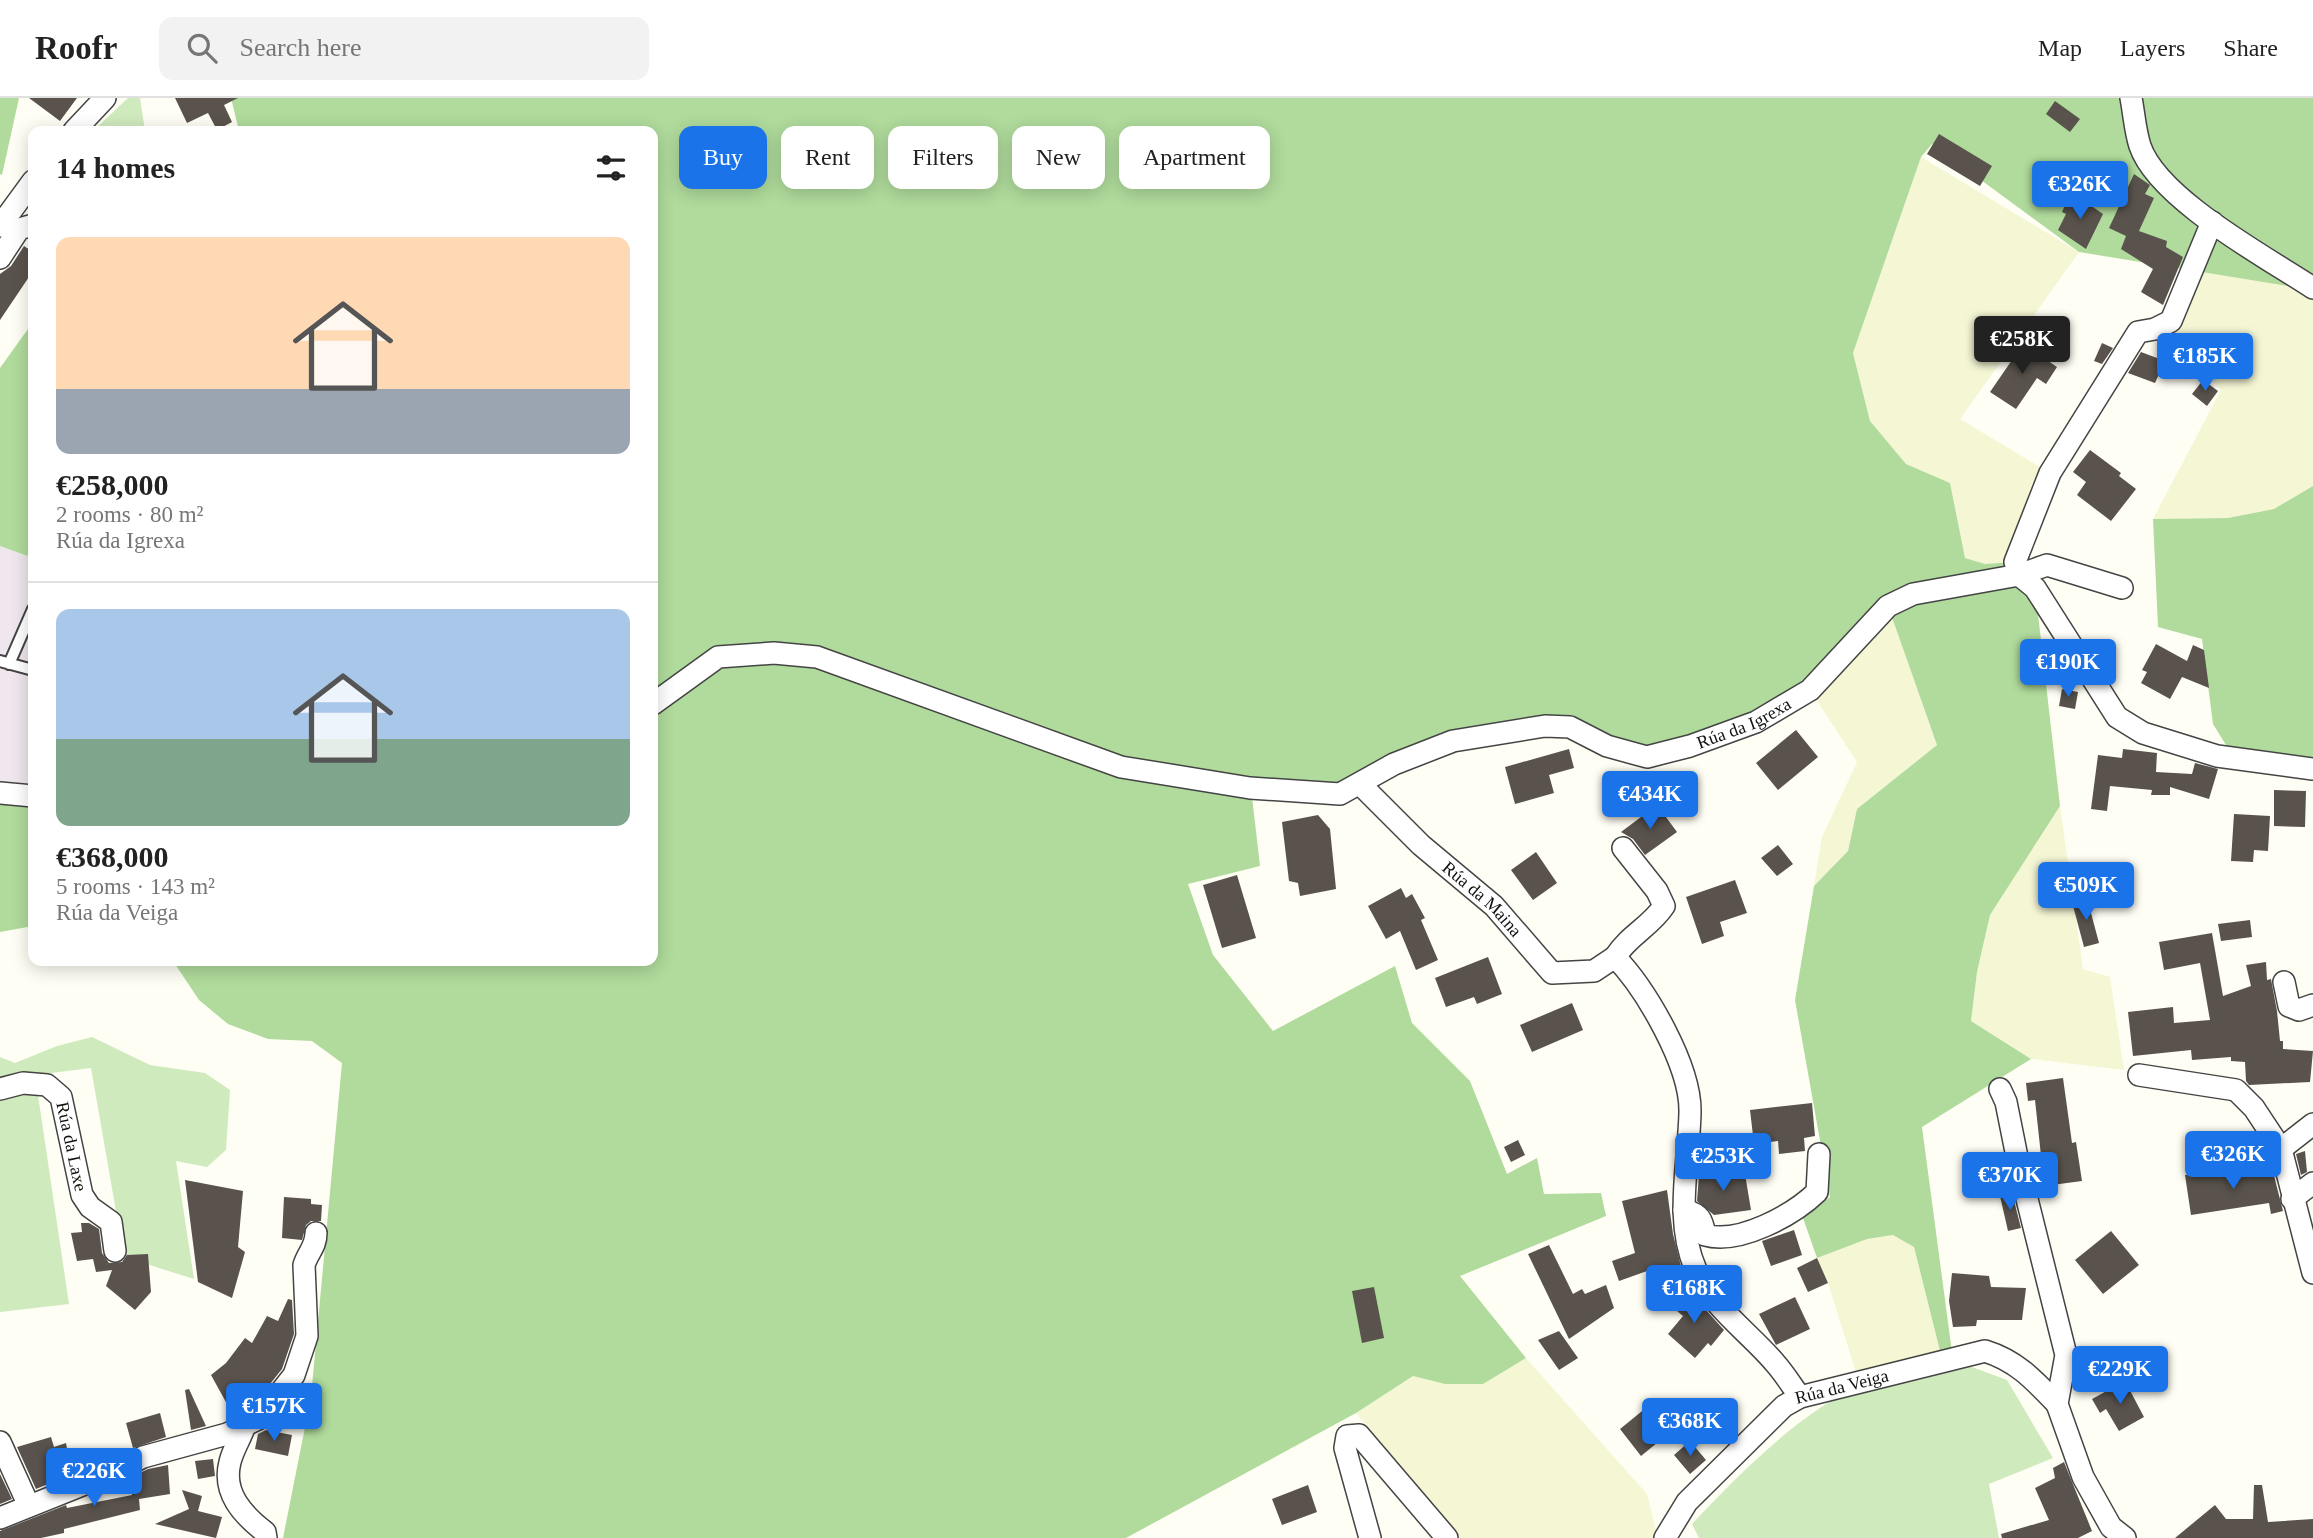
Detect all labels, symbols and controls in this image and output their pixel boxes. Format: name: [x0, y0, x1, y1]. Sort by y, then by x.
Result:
search box: [159, 17, 649, 80]
icon: search: [183, 29, 221, 67]
text: Roofr: [35, 30, 117, 66]
text: Search here: [239, 33, 361, 62]
text: Map: [2038, 35, 2082, 61]
text: Layers: [2120, 35, 2185, 61]
text: Share: [2223, 35, 2278, 61]
chip: Buy: [679, 126, 767, 189]
chip: Rent: [781, 126, 874, 189]
chip: Filters: [888, 126, 998, 189]
chip: New: [1012, 126, 1105, 189]
chip: Apartment: [1119, 126, 1270, 189]
icon: filters: [592, 149, 630, 187]
text: 14 homes: [56, 151, 175, 184]
pin: €326K: [2031, 162, 2129, 221]
text: €326K: [2048, 171, 2112, 196]
icon: home: [280, 283, 406, 409]
pin: €258K: [1973, 316, 2071, 376]
text: €258K: [1990, 326, 2054, 351]
pin: €185K: [2156, 334, 2254, 393]
text: €185K: [2173, 343, 2237, 368]
text: €258,000: [56, 468, 169, 501]
text: 2 rooms · 80 m²: [56, 502, 203, 527]
text: Rúa da Igrexa: [56, 528, 185, 553]
pin: €190K: [2019, 640, 2117, 699]
text: €190K: [2036, 649, 2100, 674]
icon: home: [280, 655, 406, 781]
street label: Rúa da Igrexa: [1694, 694, 1794, 753]
pin: €434K: [1601, 772, 1699, 831]
text: €434K: [1618, 781, 1682, 806]
text: €368,000: [56, 840, 169, 873]
street label: Rúa da Maina: [1439, 857, 1526, 941]
pin: €509K: [2037, 862, 2135, 922]
text: €509K: [2054, 872, 2118, 897]
text: 5 rooms · 143 m²: [56, 874, 215, 899]
text: Rúa da Veiga: [56, 900, 178, 925]
street label: Rúa da Laxe: [52, 1100, 91, 1193]
pin: €326K: [2184, 1132, 2282, 1191]
pin: €253K: [1674, 1134, 1772, 1193]
text: €326K: [2201, 1141, 2265, 1166]
text: €253K: [1691, 1143, 1755, 1168]
pin: €370K: [1961, 1152, 2059, 1212]
text: €370K: [1978, 1162, 2042, 1187]
pin: €168K: [1645, 1266, 1743, 1325]
text: €168K: [1662, 1275, 1726, 1300]
pin: €229K: [2071, 1346, 2169, 1406]
text: €229K: [2088, 1356, 2152, 1381]
street label: Rúa da Veiga: [1793, 1365, 1891, 1408]
pin: €157K: [225, 1384, 323, 1443]
text: €157K: [242, 1393, 306, 1418]
pin: €368K: [1641, 1398, 1739, 1458]
text: €368K: [1658, 1408, 1722, 1433]
pin: €226K: [45, 1448, 143, 1508]
text: €226K: [62, 1458, 126, 1483]

